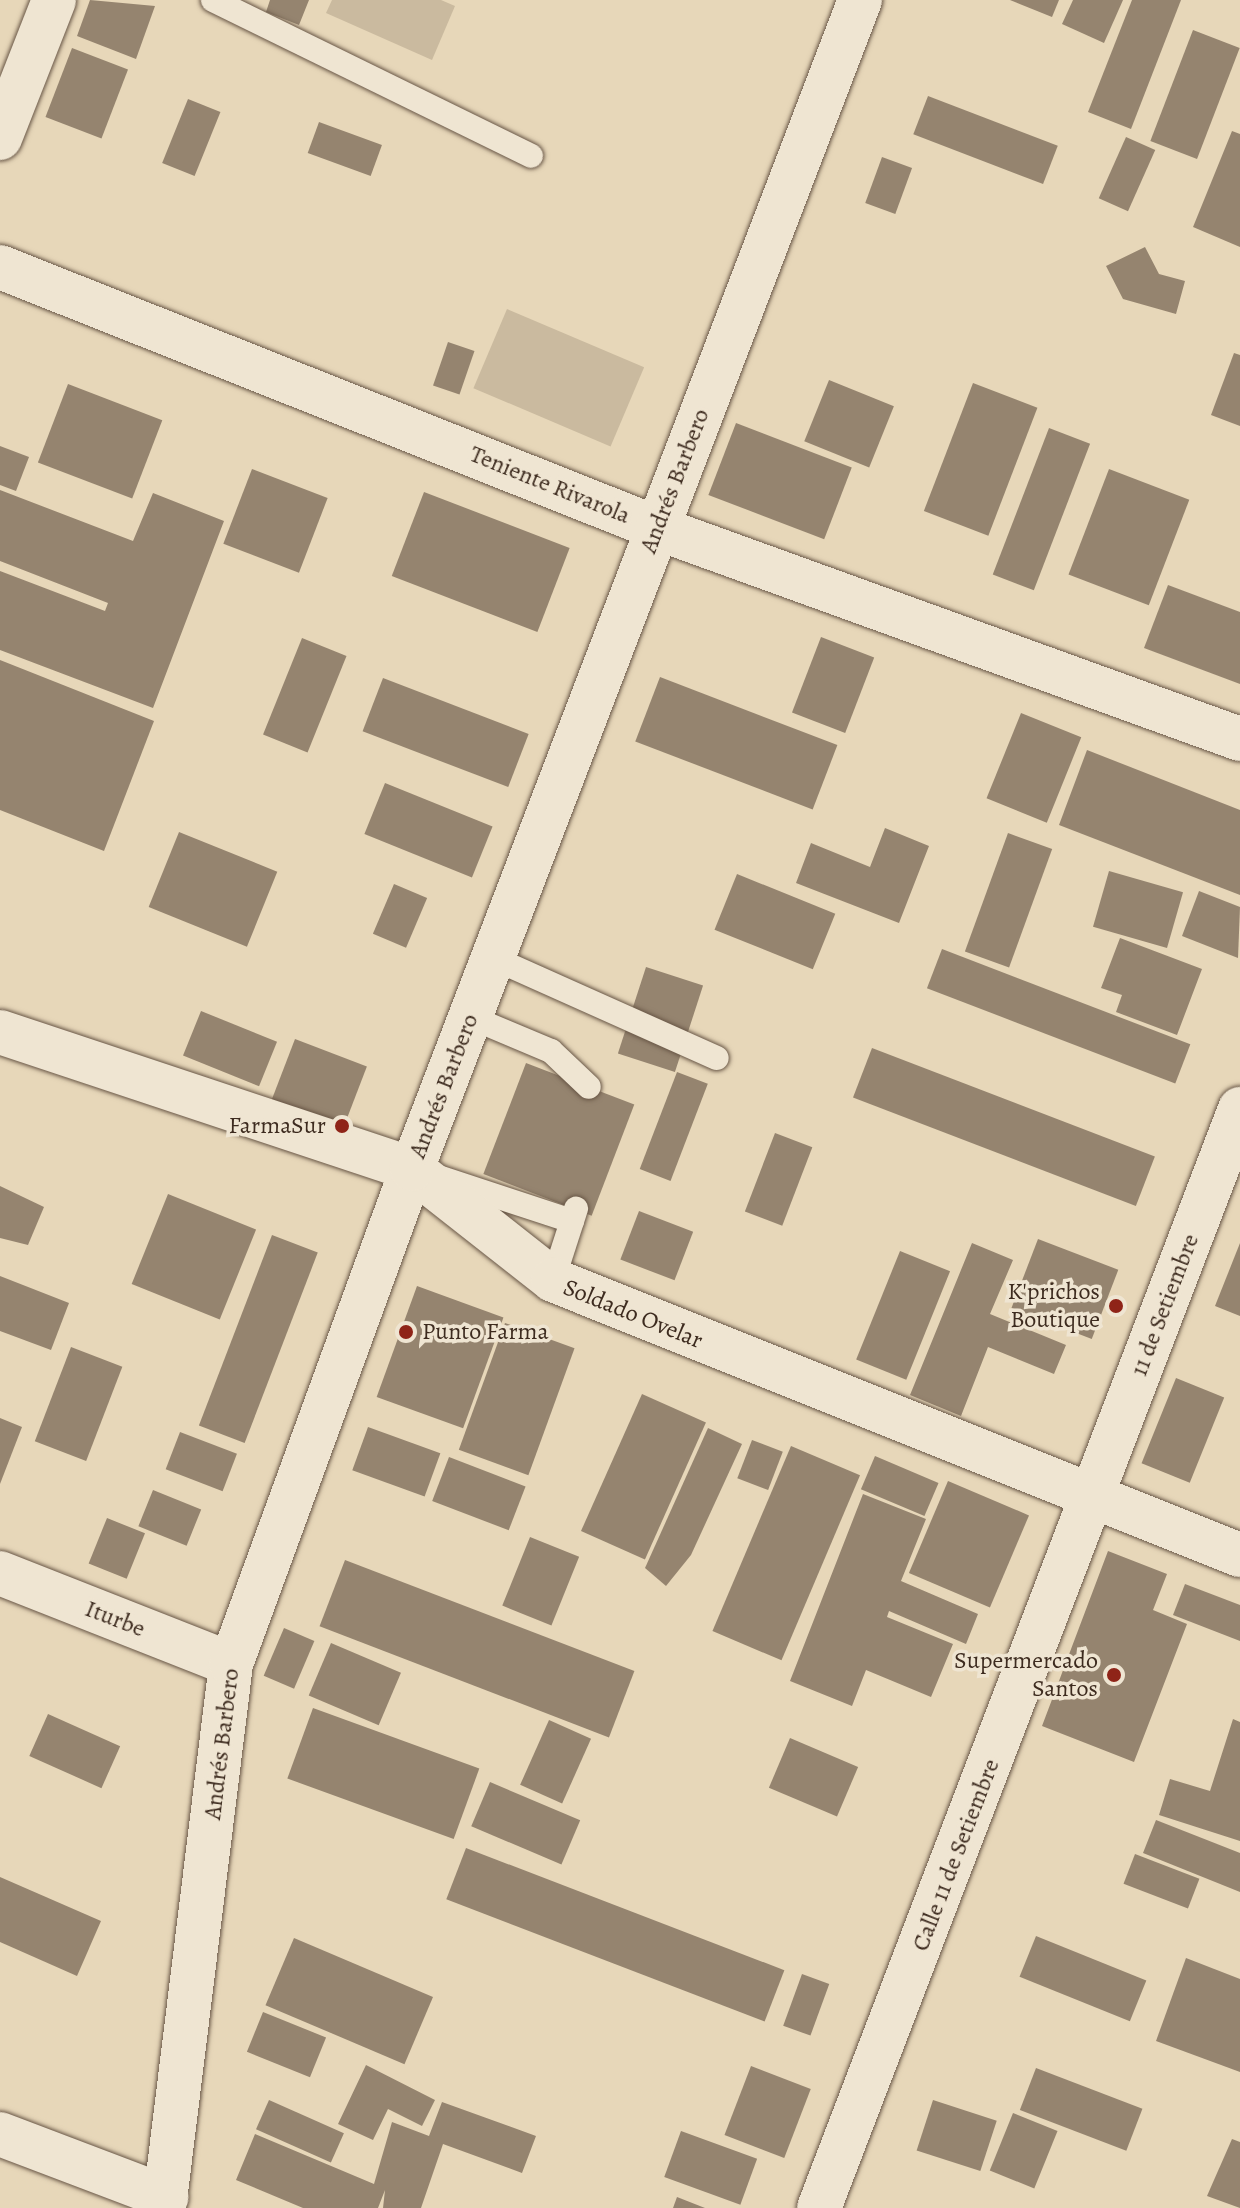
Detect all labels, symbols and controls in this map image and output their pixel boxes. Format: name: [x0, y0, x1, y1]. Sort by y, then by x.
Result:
street label: Andrés Barbero: [634, 405, 716, 557]
street label: Teniente Rivarola: [466, 440, 634, 530]
street label: Andrés Barbero: [403, 1010, 485, 1162]
place label: FarmaSur: [229, 1112, 326, 1140]
marker: FarmaSur: [333, 1117, 351, 1135]
street label: 11 de Setiembre: [1125, 1230, 1205, 1380]
street label: Soldado Ovelar: [559, 1273, 707, 1355]
place label: K'prichos Boutique: [1007, 1278, 1100, 1334]
marker: K'prichos Boutique: [1107, 1297, 1125, 1315]
place label: Punto Farma: [422, 1318, 549, 1346]
marker: Punto Farma: [397, 1323, 415, 1341]
street label: Iturbe: [81, 1595, 149, 1643]
place label: Supermercado Santos: [954, 1647, 1098, 1703]
marker: Supermercado Santos: [1105, 1666, 1123, 1684]
street label: Andrés Barbero: [198, 1667, 246, 1821]
street label: Calle 11 de Setiembre: [906, 1755, 1006, 1955]

